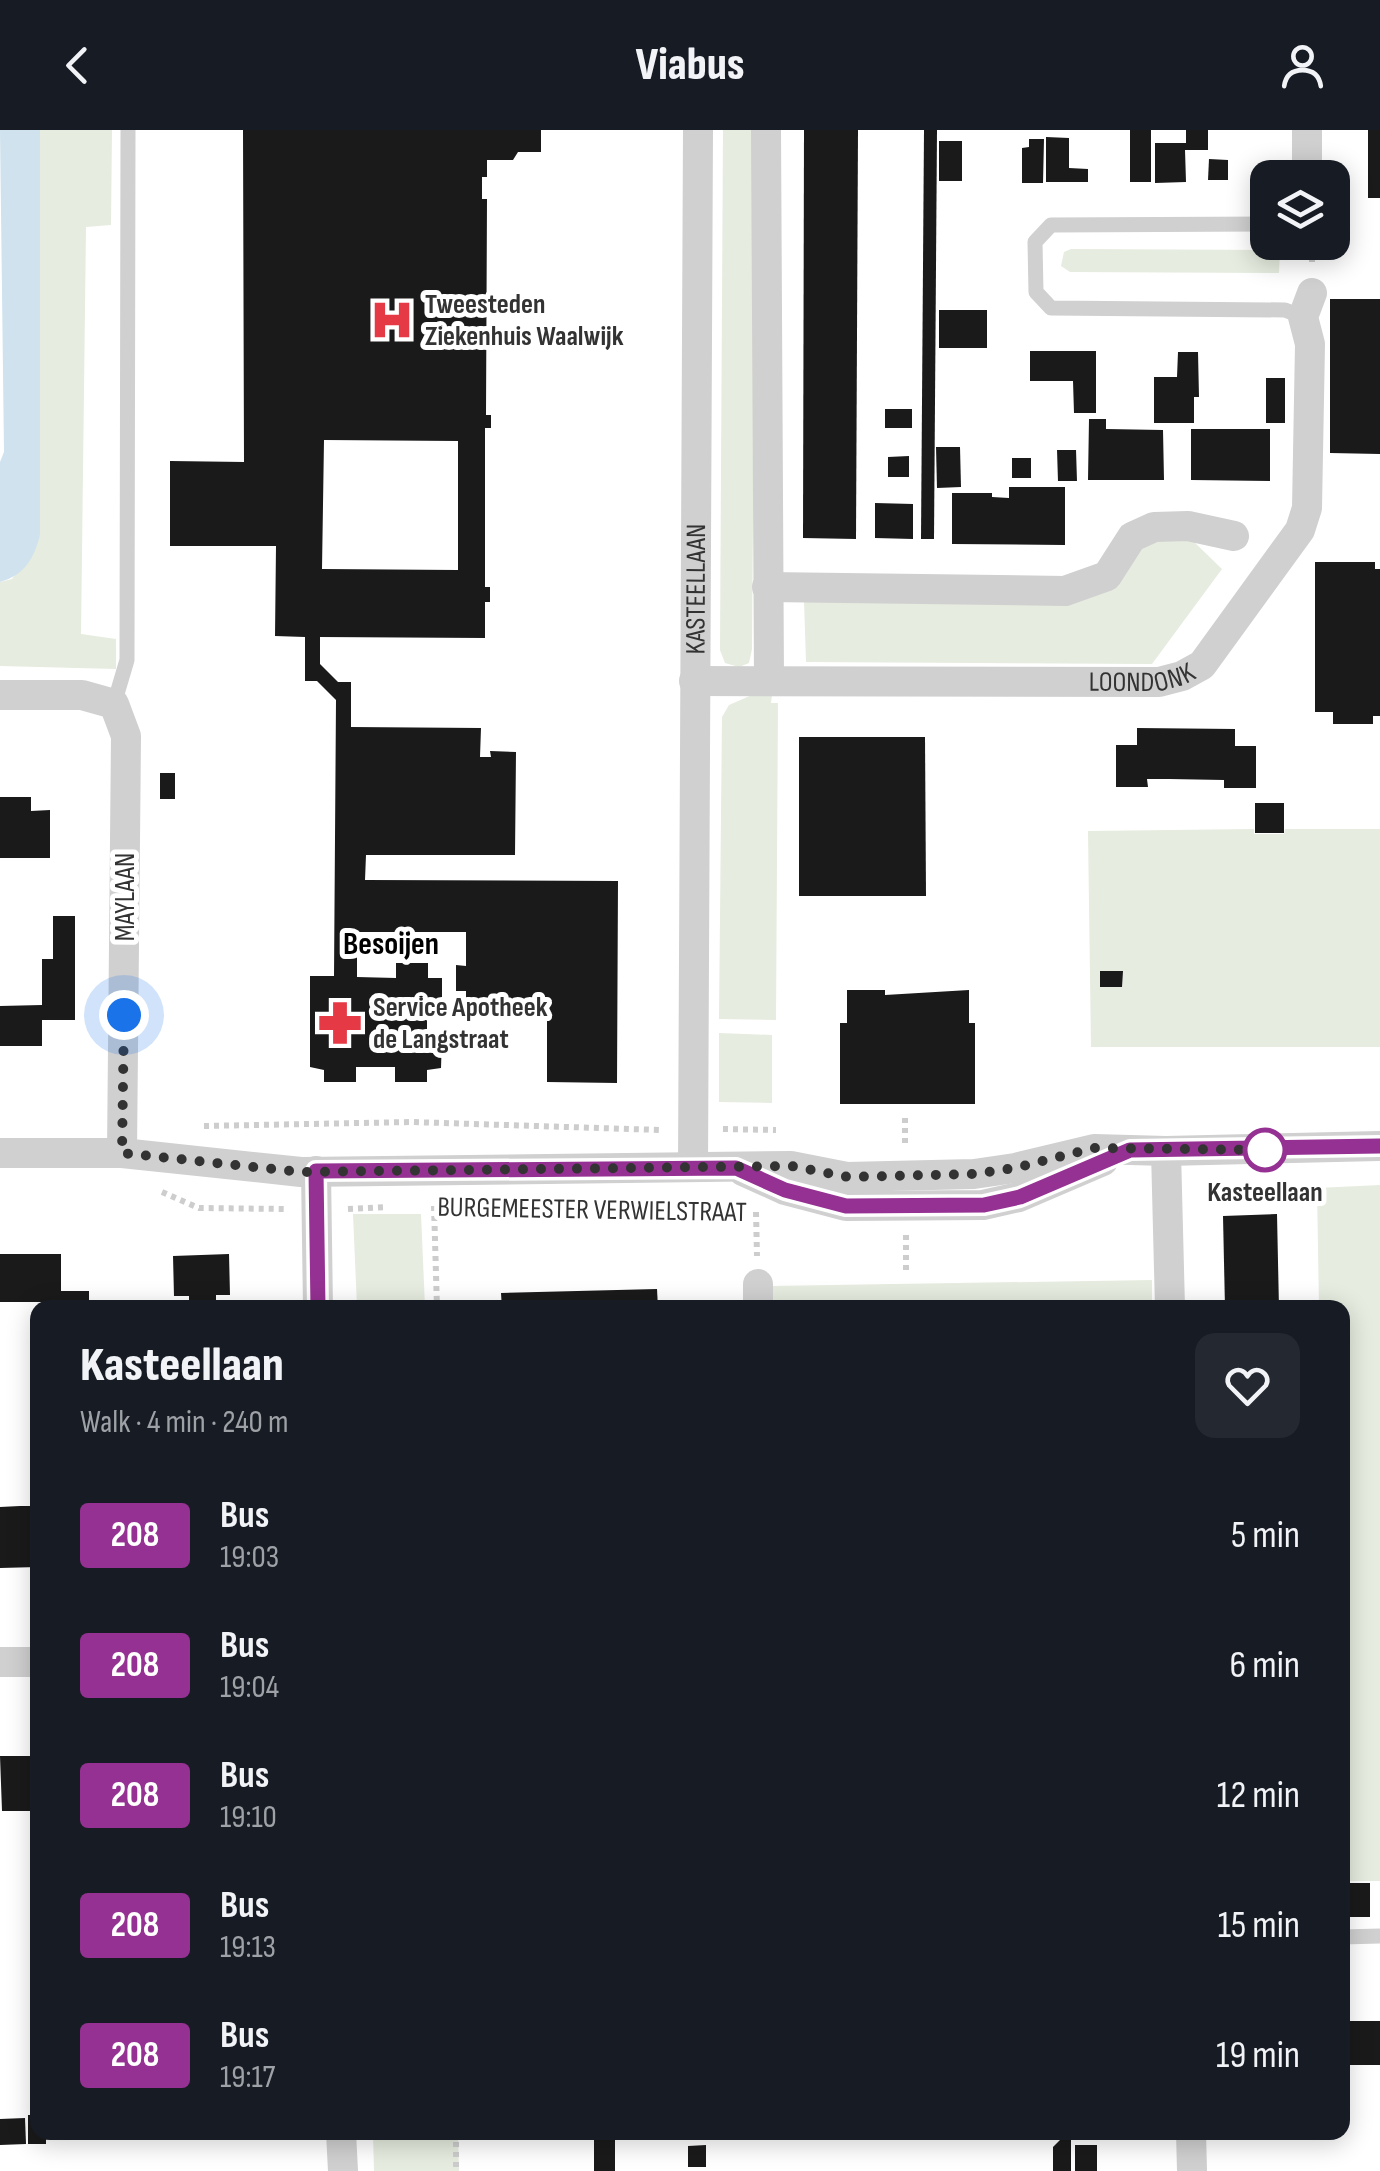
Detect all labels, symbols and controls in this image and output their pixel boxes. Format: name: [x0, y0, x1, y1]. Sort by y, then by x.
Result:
icon: back: [50, 38, 105, 93]
text: Viabus: [635, 38, 745, 93]
icon: person: [1275, 38, 1330, 93]
map controls: [1250, 160, 1350, 260]
button: layers: [1250, 160, 1350, 260]
place label: Tweesteden Ziekenhuis Waalwijk: [425, 288, 624, 353]
hospital icon: Tweesteden Ziekenhuis Waalwijk: [368, 296, 416, 344]
street label: KASTEELLAAN: [679, 524, 713, 654]
street label: LOONDONK: [1089, 655, 1201, 699]
street label: MAYLAAN: [109, 853, 142, 941]
district label: Besoijen: [343, 925, 439, 964]
your location: [99, 990, 149, 1040]
place label: Service Apotheek de Langstraat: [373, 991, 548, 1056]
pharmacy icon: Service Apotheek de Langstraat: [316, 999, 364, 1047]
marker: Kasteellaan: [1244, 1129, 1286, 1171]
place label: Kasteellaan: [1207, 1176, 1323, 1209]
street label: BURGEMEESTER VERWIELSTRAAT: [437, 1191, 747, 1229]
button: heart: [1195, 1333, 1300, 1438]
text: Kasteellaan: [80, 1337, 284, 1394]
text: Walk · 4 min · 240 m: [80, 1403, 288, 1442]
text: Bus: [220, 1493, 269, 1538]
text: 5 min: [1231, 1513, 1300, 1558]
text: 208: [111, 1514, 159, 1557]
text: 19:03: [220, 1538, 279, 1577]
text: Bus: [220, 1623, 269, 1668]
text: 6 min: [1230, 1643, 1300, 1688]
text: 208: [111, 1644, 159, 1687]
text: 19:04: [220, 1668, 279, 1707]
text: Bus: [220, 1753, 269, 1798]
text: 12 min: [1217, 1773, 1300, 1818]
text: 208: [111, 1774, 159, 1817]
text: 19:10: [220, 1798, 277, 1837]
text: Bus: [220, 1883, 269, 1928]
text: 15 min: [1218, 1903, 1300, 1948]
text: 208: [111, 1904, 159, 1947]
text: 19:13: [220, 1928, 276, 1967]
text: Bus: [220, 2013, 269, 2058]
text: 19 min: [1216, 2033, 1300, 2078]
text: 208: [111, 2034, 159, 2077]
text: 19:17: [220, 2058, 275, 2097]

